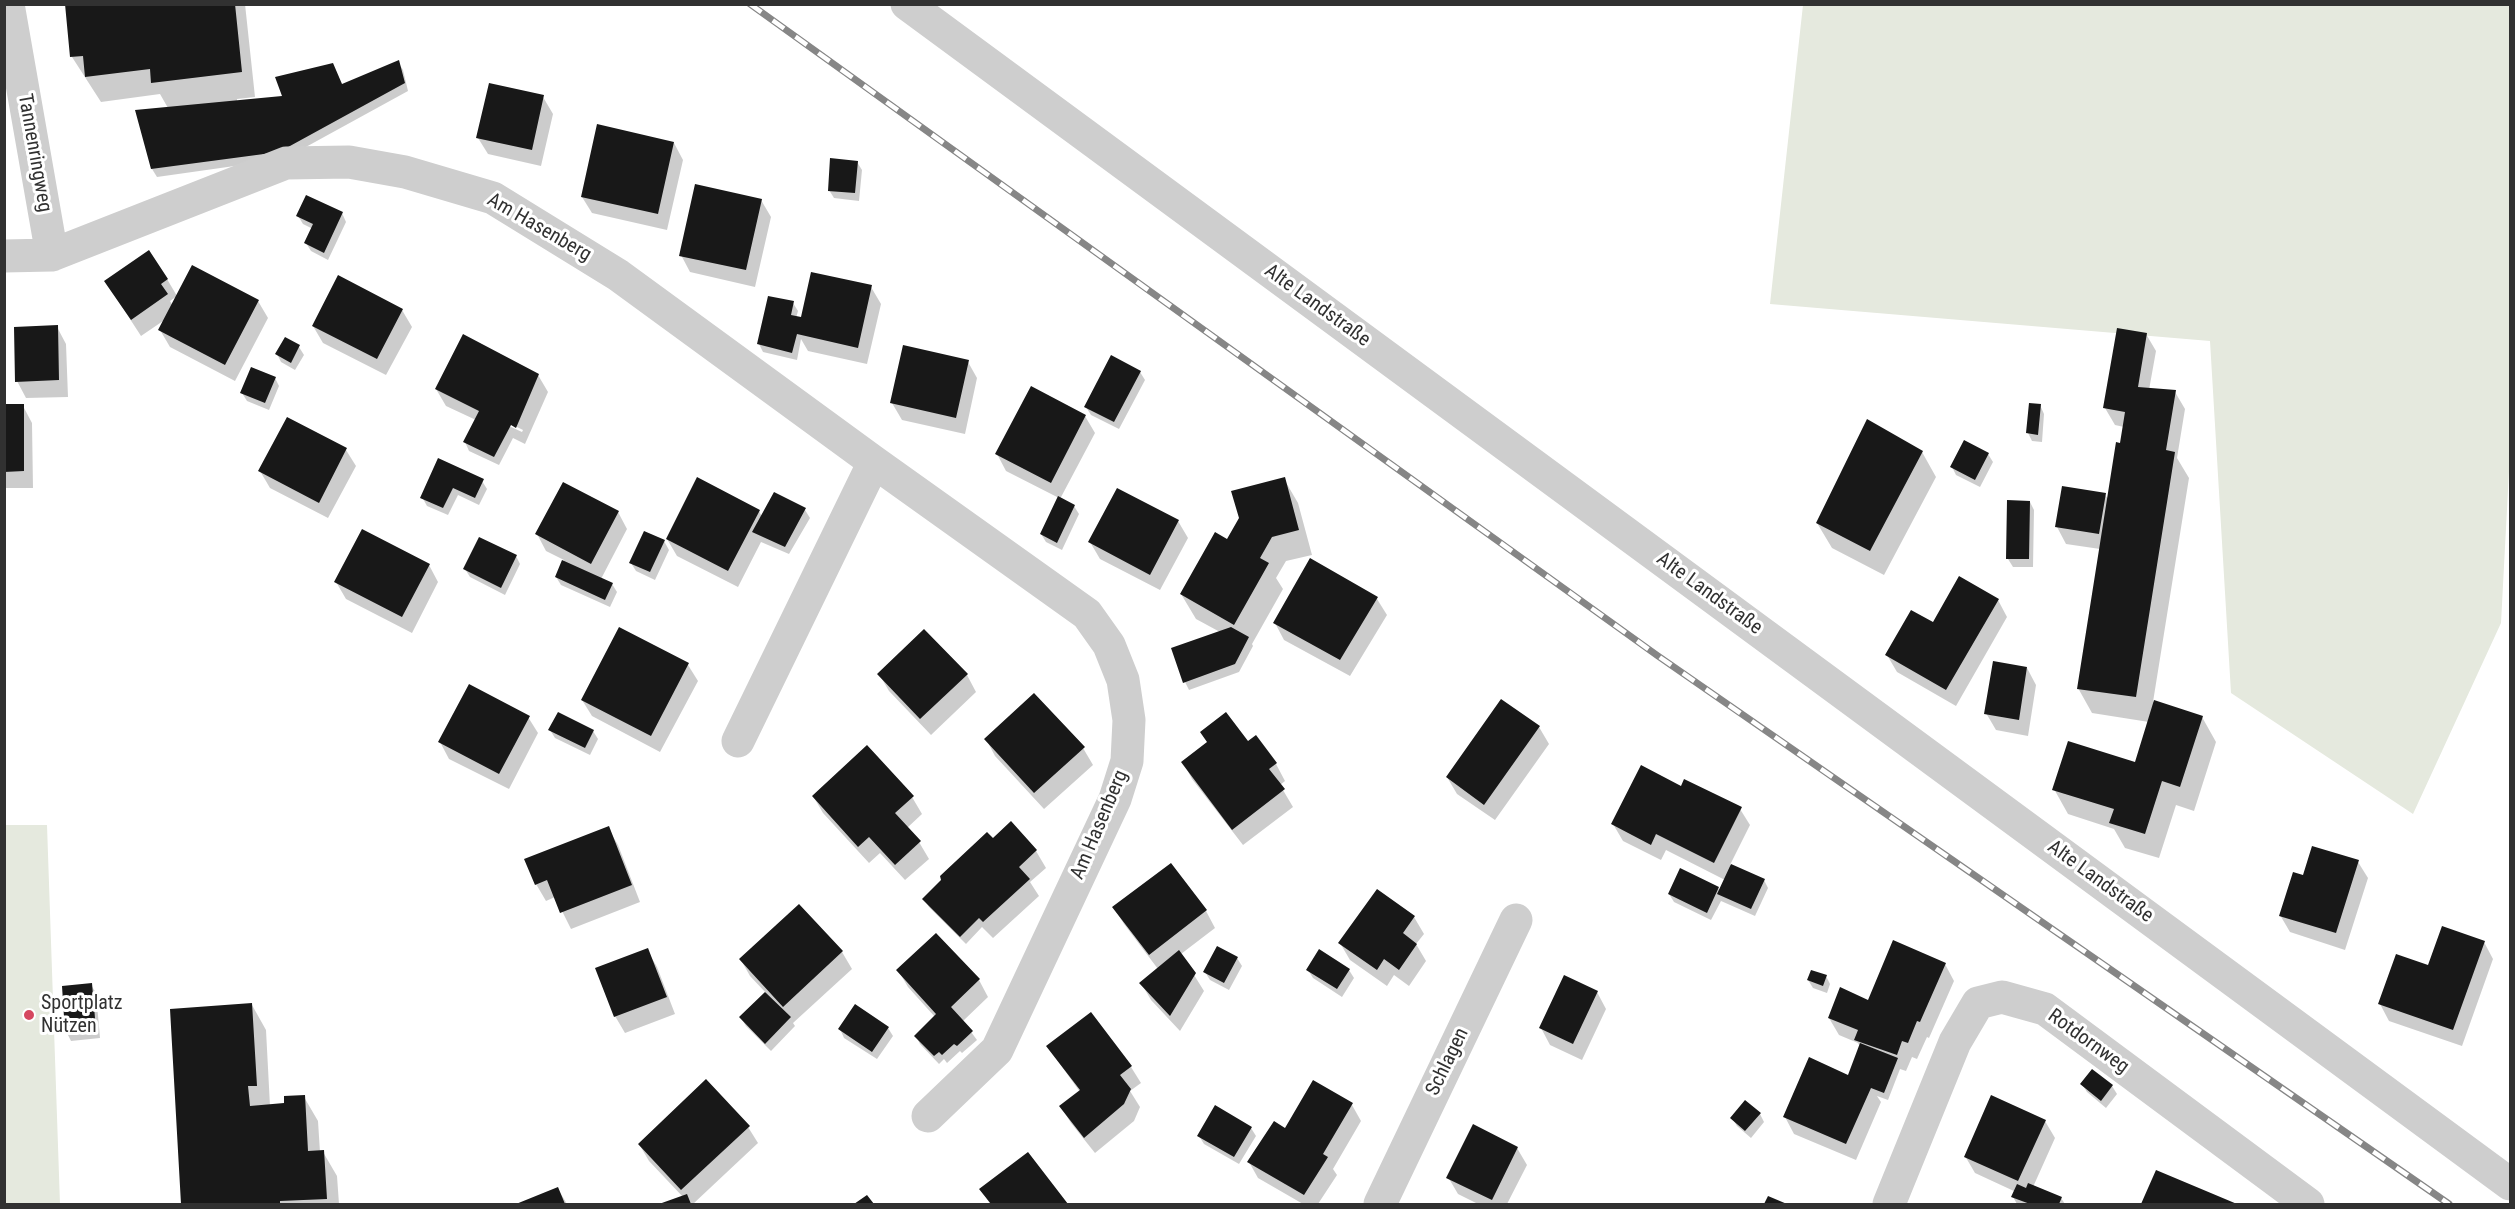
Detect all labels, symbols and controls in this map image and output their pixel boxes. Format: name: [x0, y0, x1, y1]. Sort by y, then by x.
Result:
street label: Tannenringweg: [12, 92, 56, 214]
street label: Am Hasenberg: [483, 189, 595, 267]
street label: Alte Landstraße: [1259, 260, 1375, 352]
street label: Alte Landstraße: [1651, 548, 1767, 640]
street label: Am Hasenberg: [1066, 767, 1134, 883]
street label: Alte Landstraße: [2042, 836, 2158, 928]
place label: Sportplatz Nützen: [41, 992, 123, 1039]
street label: Rotdornweg: [2043, 1005, 2133, 1079]
marker: Sportplatz Nützen: [22, 1008, 36, 1022]
street label: Schlagen: [1421, 1024, 1475, 1100]

